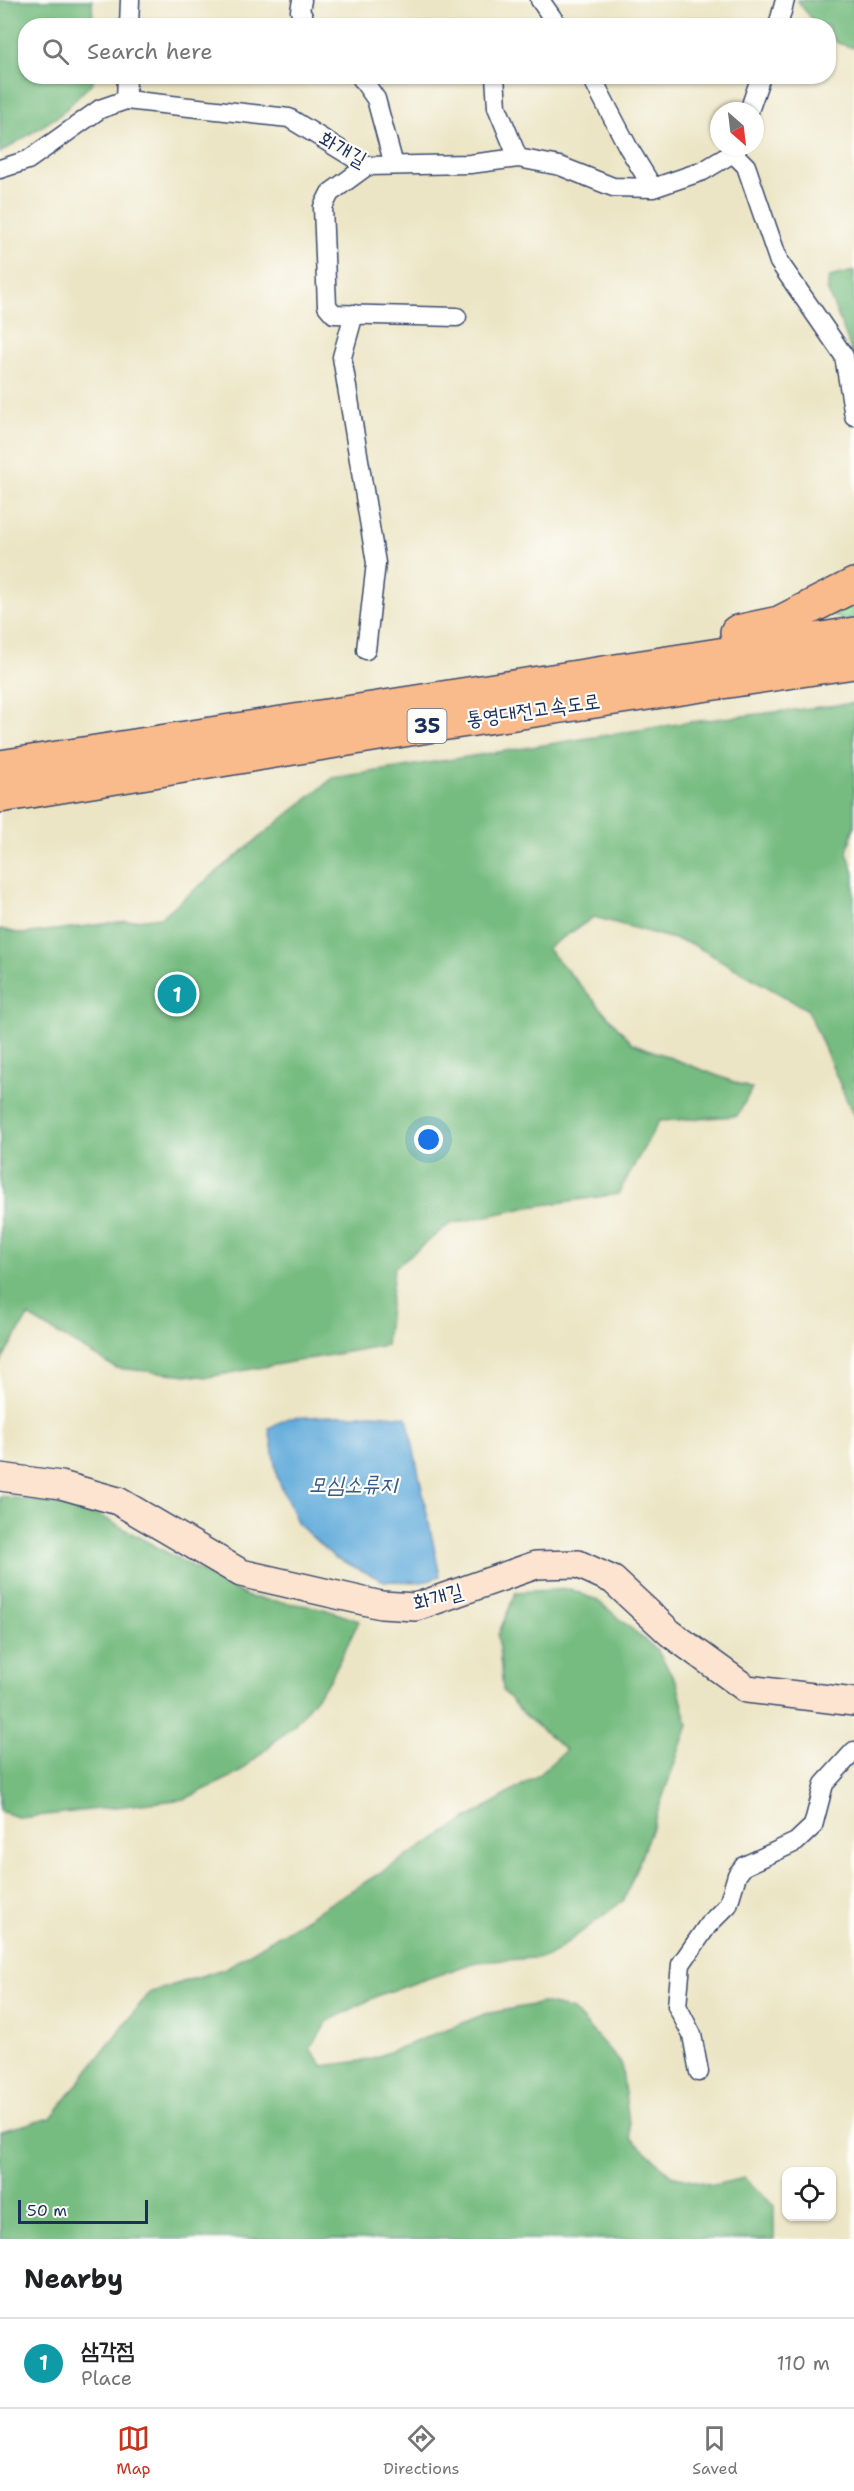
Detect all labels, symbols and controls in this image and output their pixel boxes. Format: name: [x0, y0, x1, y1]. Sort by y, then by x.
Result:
search box: [18, 18, 836, 84]
icon: search: [39, 35, 72, 68]
text: Search here: [87, 37, 213, 66]
north arrow: [710, 102, 764, 156]
street label: 화개길: [314, 124, 372, 174]
street label: 통영대전고속도로: [464, 687, 602, 733]
road number: 35: [408, 709, 446, 743]
pin: 1: [158, 972, 196, 1016]
your location: [414, 1125, 443, 1154]
water label: 모심소류지: [309, 1470, 400, 1499]
street label: 화개길: [410, 1577, 466, 1617]
map controls: [782, 2167, 836, 2221]
button: locate: [782, 2167, 836, 2221]
scale bar: [18, 2197, 148, 2224]
text: 50 m: [27, 2200, 67, 2221]
text: Nearby: [24, 2261, 123, 2296]
text: 삼각점: [81, 2336, 134, 2365]
text: 1: [39, 2350, 48, 2376]
text: 110 m: [776, 2350, 830, 2376]
text: Place: [81, 2365, 132, 2391]
tab: Map: [116, 2422, 151, 2479]
tab: Directions: [383, 2422, 460, 2479]
tab: Saved: [692, 2422, 738, 2479]

